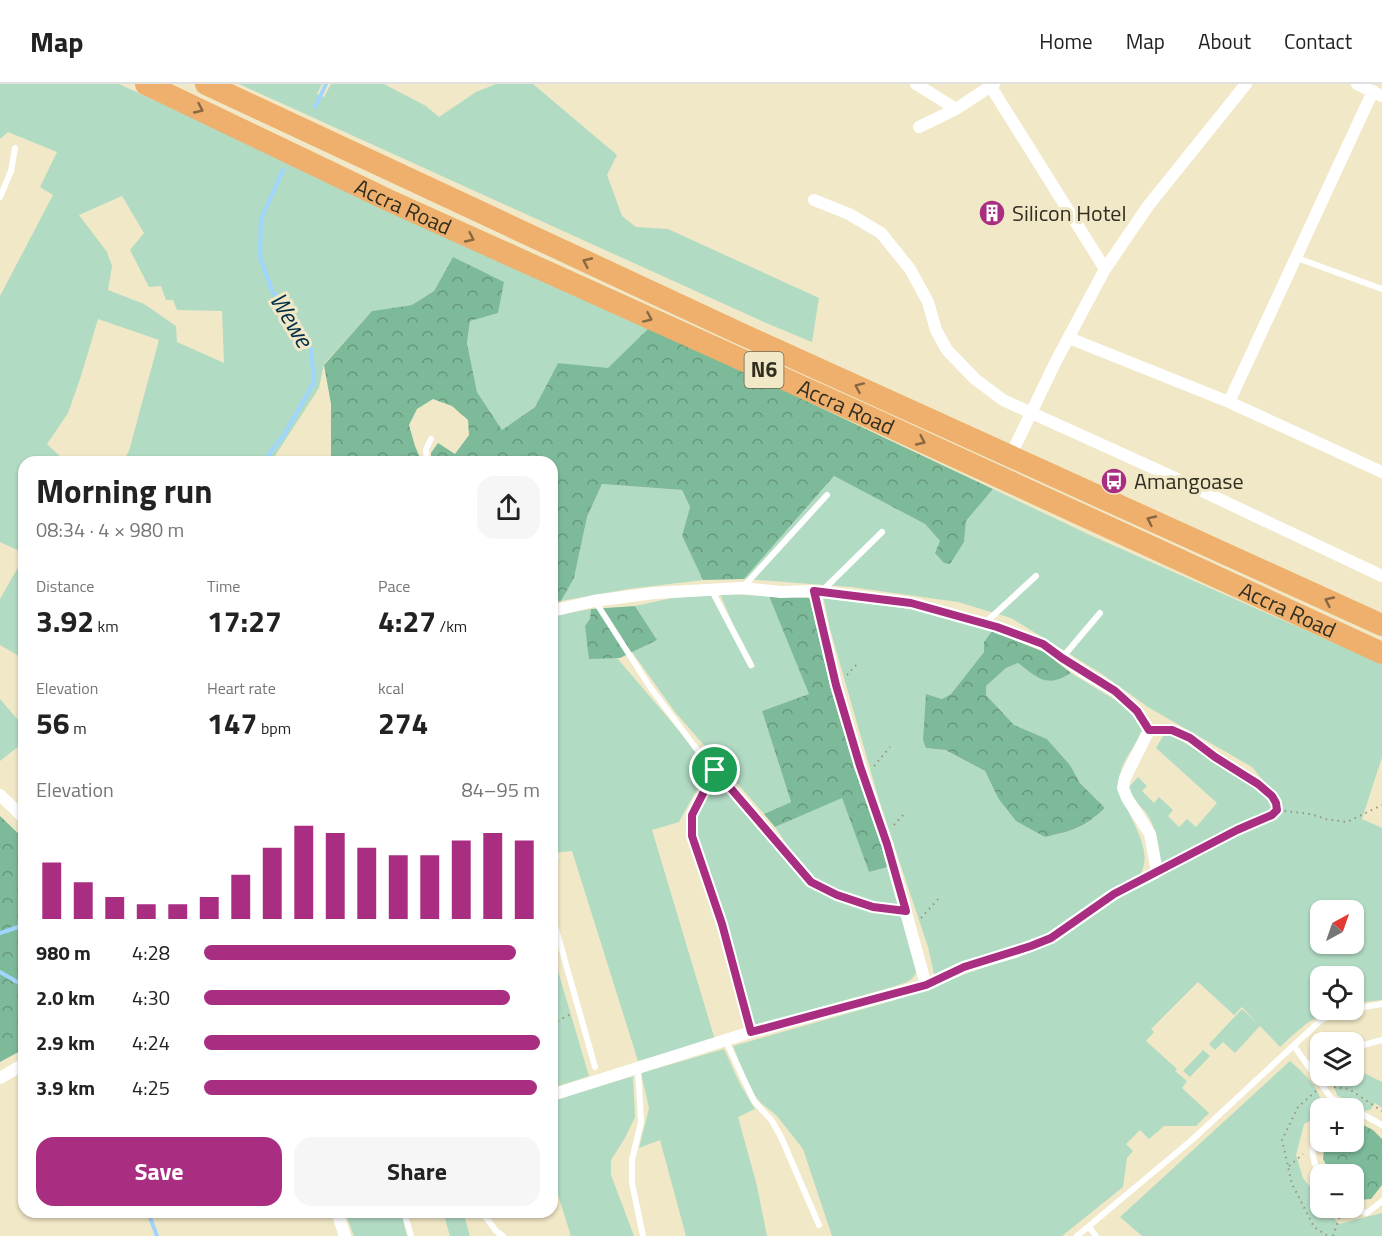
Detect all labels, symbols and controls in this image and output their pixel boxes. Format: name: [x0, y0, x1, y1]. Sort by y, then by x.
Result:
text: Map: [30, 20, 84, 63]
text: Home: [1039, 25, 1093, 57]
text: Map: [1126, 25, 1165, 57]
text: About: [1198, 25, 1251, 57]
text: Contact: [1284, 25, 1352, 57]
one-way arrow: [193, 101, 204, 113]
street label: Accra Road: [349, 170, 457, 244]
place label: Silicon Hotel: [1012, 196, 1127, 230]
building icon: Silicon Hotel: [977, 198, 1007, 228]
one-way arrow: [464, 230, 475, 242]
one-way arrow: [582, 257, 593, 269]
water label: Wewe: [261, 285, 323, 356]
one-way arrow: [642, 311, 653, 323]
road number: N6: [744, 352, 783, 388]
street label: Accra Road: [792, 370, 900, 444]
one-way arrow: [855, 382, 866, 394]
one-way arrow: [915, 434, 926, 446]
place label: Amangoase: [1134, 464, 1244, 498]
text: Morning run: [36, 466, 213, 516]
bus stop icon: Amangoase: [1099, 466, 1129, 496]
button: share: [477, 476, 540, 539]
text: 08:34 · 4 × 980 m: [36, 514, 184, 545]
one-way arrow: [1147, 515, 1158, 527]
street label: Accra Road: [1234, 573, 1342, 647]
text: Distance: [36, 574, 94, 598]
text: Time: [207, 574, 240, 598]
text: Pace: [378, 574, 410, 598]
one-way arrow: [1324, 597, 1335, 609]
text: 3.92: [36, 598, 94, 644]
text: 17:27: [207, 598, 282, 644]
text: 4:27: [378, 598, 436, 644]
text: km: [94, 614, 119, 638]
text: /km: [436, 614, 467, 638]
text: Elevation: [36, 676, 98, 700]
text: Heart rate: [207, 676, 276, 700]
text: kcal: [378, 676, 404, 700]
text: 56: [36, 700, 70, 746]
text: 147: [207, 700, 257, 746]
text: 274: [378, 700, 428, 746]
text: m: [70, 716, 87, 740]
text: bpm: [257, 716, 291, 740]
pin: [689, 744, 740, 795]
icon: arrive: [698, 753, 731, 786]
text: Elevation: [36, 774, 114, 805]
text: 84–95 m: [461, 774, 540, 805]
north arrow: [1310, 900, 1364, 954]
map controls: [1310, 900, 1364, 1218]
text: 980 m: [36, 937, 91, 968]
text: 4:28: [132, 937, 170, 968]
button: locate: [1310, 966, 1364, 1020]
text: 2.0 km: [36, 982, 95, 1013]
text: 4:30: [132, 982, 170, 1013]
text: 2.9 km: [36, 1027, 95, 1058]
text: 4:24: [132, 1027, 170, 1058]
button: layers: [1310, 1032, 1364, 1086]
text: 3.9 km: [36, 1072, 95, 1103]
text: 4:25: [132, 1072, 170, 1103]
button: +: [1310, 1098, 1364, 1152]
button: Save: [36, 1137, 282, 1206]
button: Share: [294, 1137, 540, 1206]
button: −: [1310, 1164, 1364, 1218]

